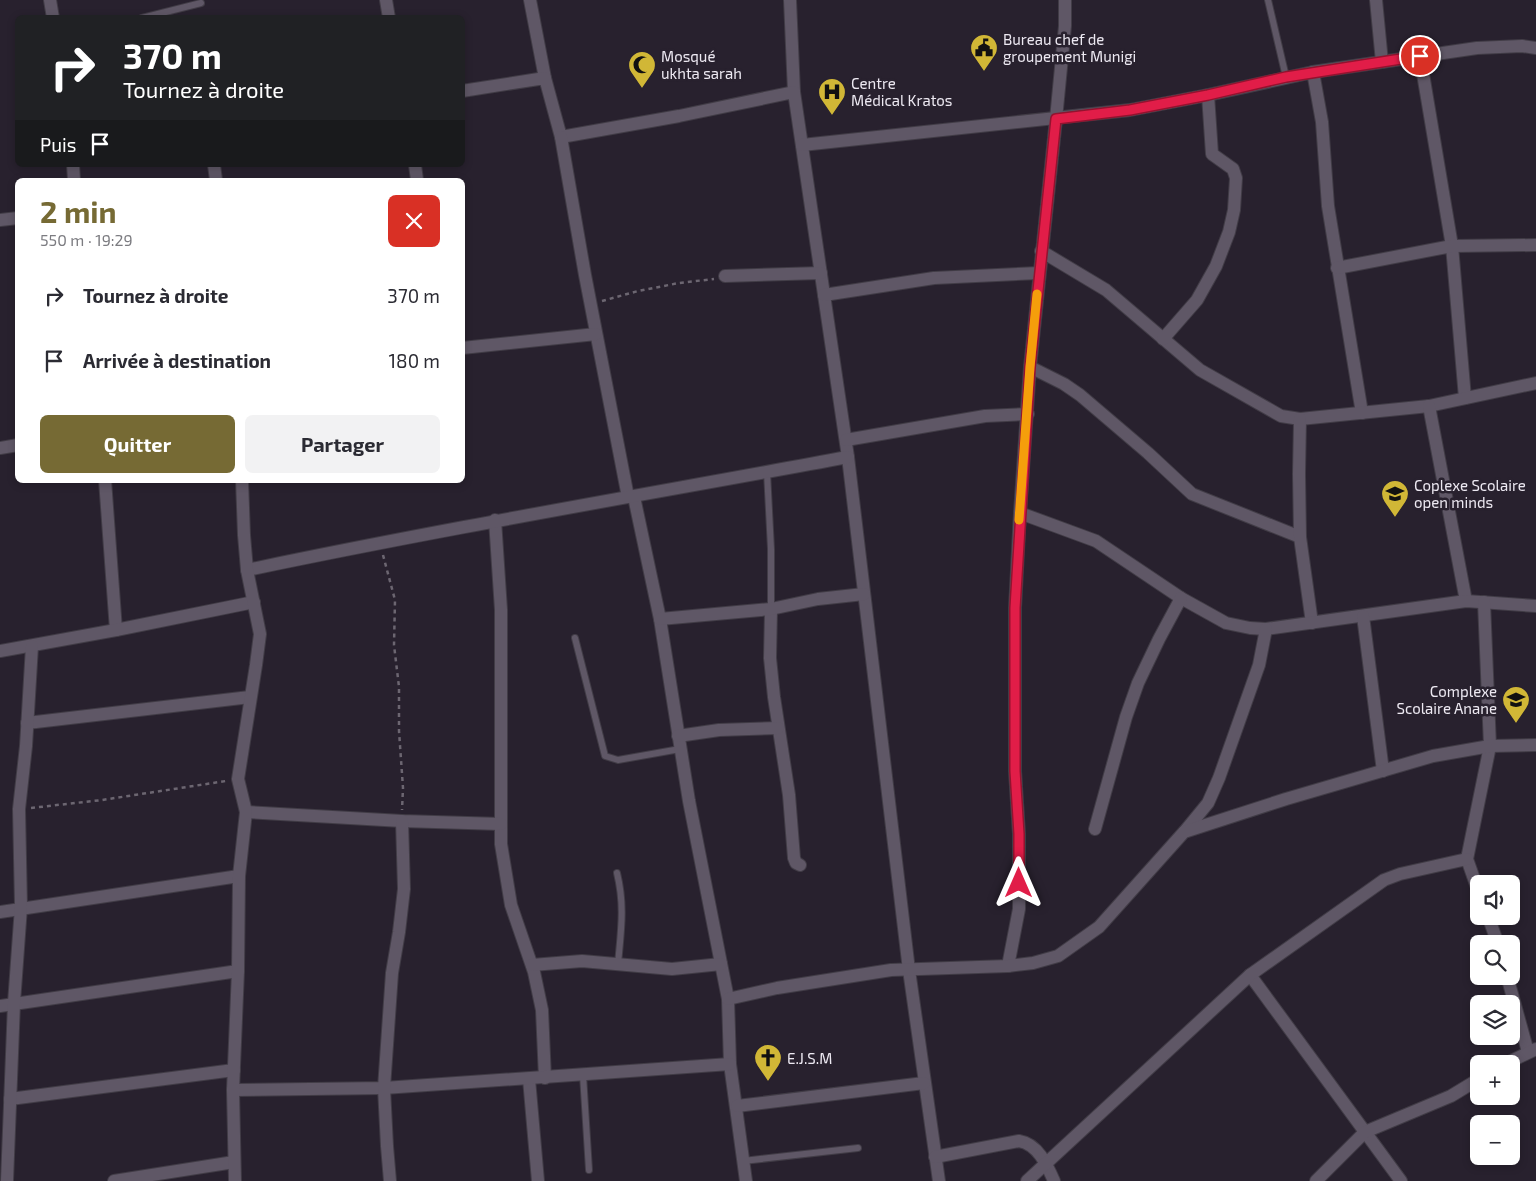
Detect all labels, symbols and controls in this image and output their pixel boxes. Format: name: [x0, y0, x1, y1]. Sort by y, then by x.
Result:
place label: Bureau chef de groupement Munigi: [1003, 30, 1136, 65]
public building icon: Bureau chef de groupement Munigi: [969, 33, 999, 72]
text: 370 m: [123, 34, 222, 76]
icon: right: [40, 35, 105, 100]
pin: [1399, 35, 1441, 77]
icon: arrive: [1406, 42, 1434, 70]
place label: Mosqué ukhta sarah: [661, 47, 742, 82]
mosque icon: Mosqué ukhta sarah: [627, 50, 657, 89]
place label: Centre Médical Kratos: [851, 74, 953, 109]
text: Tournez à droite: [123, 76, 284, 102]
hospital icon: Centre Médical Kratos: [817, 77, 847, 116]
icon: arrive: [86, 130, 114, 158]
text: Puis: [40, 133, 76, 156]
text: 2 min: [40, 193, 117, 229]
button: close: [388, 195, 440, 247]
text: 550 m · 19:29: [40, 230, 133, 249]
icon: right: [40, 282, 68, 310]
text: Tournez à droite: [83, 284, 229, 307]
text: 370 m: [387, 284, 440, 307]
icon: arrive: [40, 347, 68, 375]
text: Arrivée à destination: [83, 349, 271, 372]
text: 180 m: [389, 349, 440, 372]
button: Quitter: [40, 415, 235, 473]
button: Partager: [245, 415, 440, 473]
place label: Coplexe Scolaire open minds: [1414, 476, 1526, 511]
school or university icon: Coplexe Scolaire open minds: [1380, 479, 1410, 518]
place label: Complexe Scolaire Anane: [1397, 682, 1497, 717]
school or university icon: Complexe Scolaire Anane: [1501, 685, 1531, 724]
position arrow: [992, 856, 1044, 908]
map controls: [1470, 875, 1520, 1165]
button: sound: [1470, 875, 1520, 925]
button: search: [1470, 935, 1520, 985]
button: layers: [1470, 995, 1520, 1045]
church icon: E.J.S.M: [753, 1043, 783, 1082]
place label: E.J.S.M: [787, 1049, 832, 1067]
button: +: [1470, 1055, 1520, 1105]
button: −: [1470, 1115, 1520, 1165]

